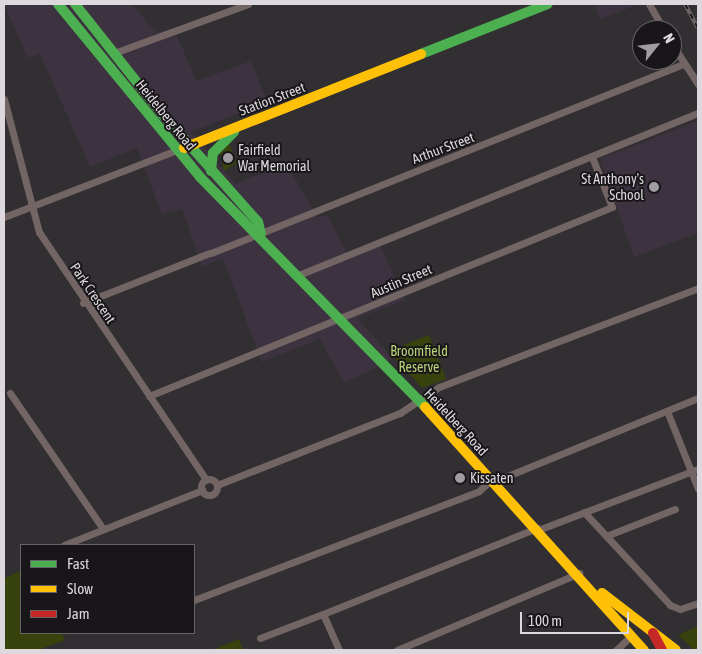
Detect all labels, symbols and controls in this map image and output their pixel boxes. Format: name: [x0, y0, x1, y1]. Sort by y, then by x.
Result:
north arrow: [632, 20, 682, 70]
text: N: [660, 31, 678, 46]
street label: Heidelberg Road: [132, 76, 200, 154]
street label: Station Street: [236, 79, 308, 119]
street label: Arthur Street: [410, 128, 476, 168]
place label: Fairfield War Memorial: [238, 142, 310, 174]
marker: Fairfield War Memorial: [222, 152, 234, 164]
place label: St Anthony's School: [581, 171, 644, 203]
marker: St Anthony's School: [648, 181, 660, 193]
street label: Park Crescent: [67, 260, 119, 326]
street label: Austin Street: [368, 261, 434, 301]
park label: Broomfield Reserve: [390, 343, 448, 376]
street label: Heidelberg Road: [421, 385, 491, 459]
place label: Kissaten: [470, 470, 514, 486]
marker: Kissaten: [454, 472, 466, 484]
legend: [20, 544, 195, 634]
text: Fast: [67, 555, 89, 572]
text: Slow: [67, 580, 93, 597]
scale bar: [522, 602, 631, 634]
text: Jam: [67, 605, 90, 622]
text: 100 m: [528, 612, 562, 629]

